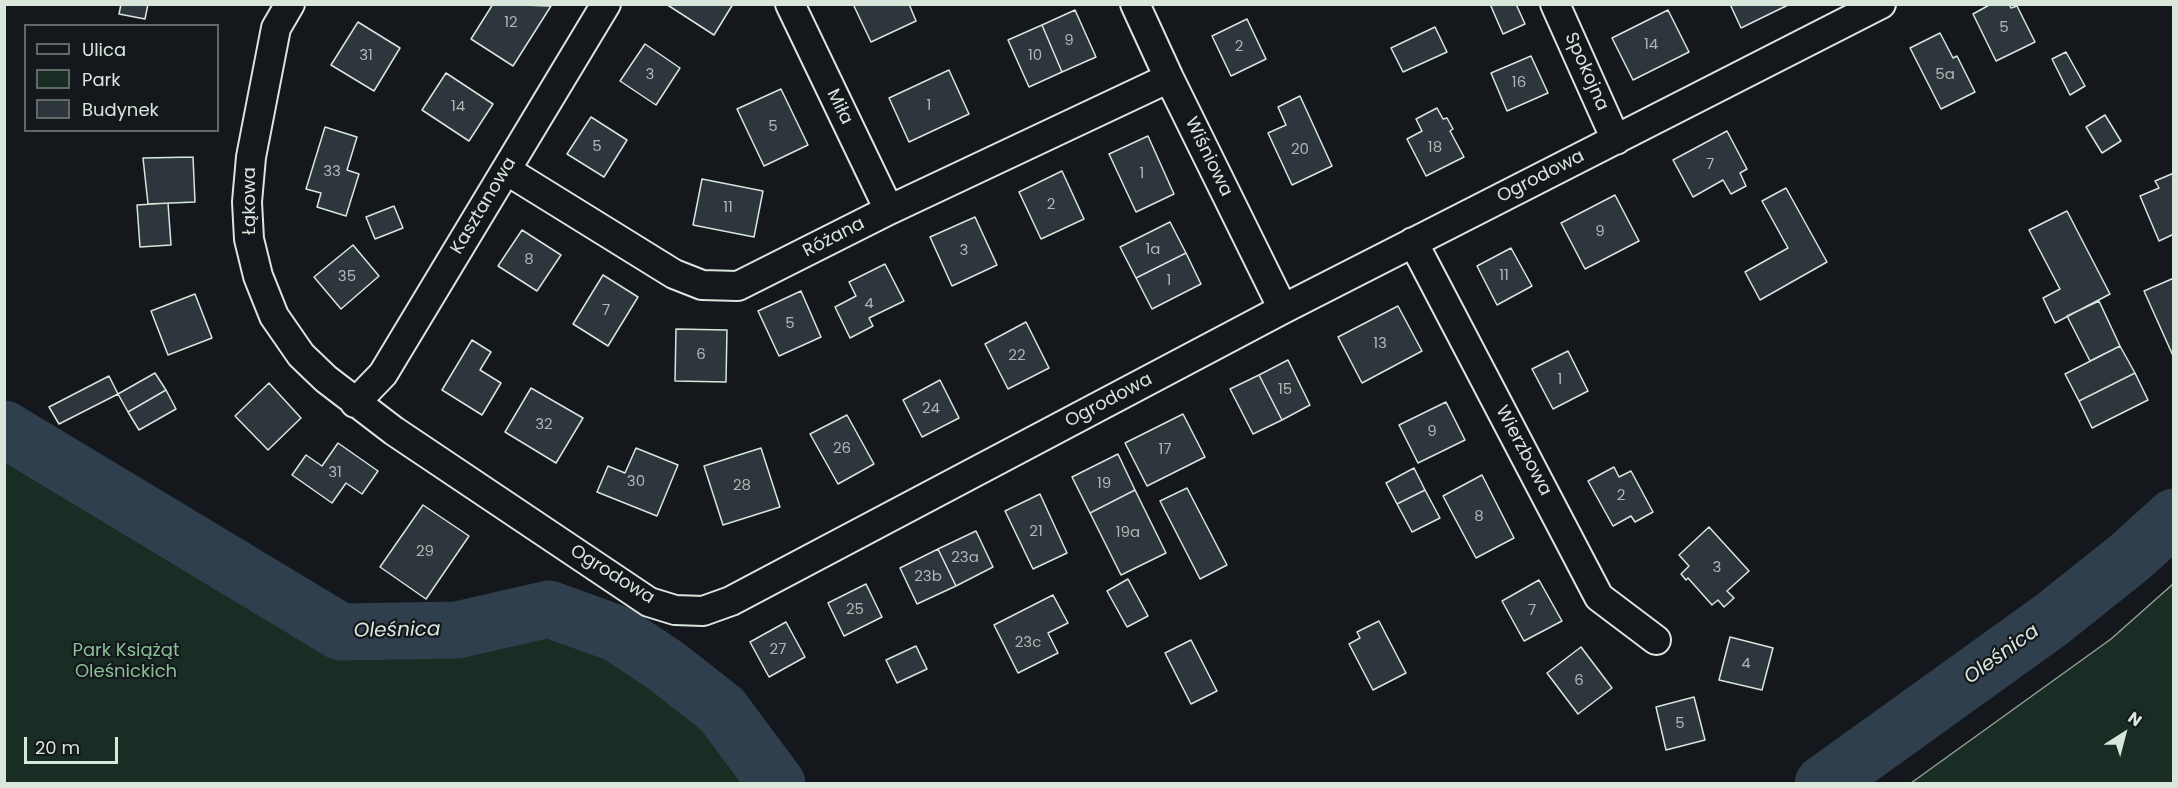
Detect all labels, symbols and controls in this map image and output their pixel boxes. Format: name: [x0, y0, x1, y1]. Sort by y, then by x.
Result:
house number: 12: [504, 14, 518, 32]
house number: 5: [1999, 19, 2009, 37]
legend: [24, 24, 219, 132]
street label: Spokojna: [1559, 30, 1613, 114]
house number: 9: [1064, 32, 1074, 50]
house number: 14: [1644, 36, 1658, 54]
text: Ulica: [82, 37, 126, 62]
house number: 2: [1235, 38, 1243, 56]
house number: 31: [359, 47, 373, 65]
house number: 10: [1028, 47, 1042, 65]
house number: 3: [646, 66, 654, 84]
house number: 5a: [1935, 66, 1955, 84]
text: Park: [82, 67, 121, 92]
house number: 16: [1512, 74, 1526, 92]
street label: Miła: [821, 86, 857, 128]
text: Budynek: [82, 97, 159, 122]
house number: 1: [927, 97, 931, 115]
house number: 14: [451, 98, 465, 116]
street label: Wiśniowa: [1179, 114, 1237, 200]
house number: 5: [768, 118, 778, 136]
house number: 5: [592, 138, 602, 156]
house number: 18: [1428, 139, 1442, 157]
house number: 20: [1291, 141, 1309, 159]
street label: Ogrodowa: [1494, 146, 1588, 208]
street label: Kasztanowa: [447, 154, 521, 258]
house number: 7: [1706, 156, 1714, 174]
house number: 33: [323, 163, 341, 181]
house number: 1: [1140, 165, 1144, 183]
street label: Łąkowa: [239, 167, 261, 235]
house number: 2: [1047, 196, 1055, 214]
house number: 11: [723, 199, 733, 217]
street label: Różana: [799, 213, 869, 263]
house number: 9: [1595, 223, 1605, 241]
house number: 1a: [1146, 241, 1160, 259]
house number: 3: [960, 242, 968, 260]
house number: 8: [524, 251, 534, 269]
house number: 11: [1499, 267, 1509, 285]
house number: 35: [338, 268, 356, 286]
house number: 1: [1167, 272, 1171, 290]
house number: 4: [864, 295, 874, 313]
house number: 7: [602, 302, 610, 320]
house number: 5: [785, 315, 795, 333]
house number: 13: [1373, 335, 1387, 353]
house number: 6: [696, 346, 706, 364]
house number: 22: [1008, 347, 1026, 365]
street label: Ogrodowa: [1062, 369, 1156, 433]
house number: 1: [1558, 371, 1562, 389]
house number: 15: [1278, 381, 1292, 399]
house number: 24: [922, 400, 940, 418]
street label: Wierzbowa: [1490, 402, 1556, 500]
house number: 32: [535, 416, 553, 434]
house number: 9: [1427, 423, 1437, 441]
house number: 26: [833, 440, 851, 458]
house number: 17: [1159, 441, 1171, 459]
house number: 31: [328, 464, 342, 482]
house number: 30: [627, 473, 645, 491]
house number: 19: [1097, 475, 1111, 493]
house number: 28: [733, 477, 751, 495]
house number: 2: [1617, 487, 1625, 505]
house number: 8: [1474, 508, 1484, 526]
house number: 21: [1029, 523, 1043, 541]
house number: 19a: [1116, 524, 1140, 542]
street label: Ogrodowa: [566, 541, 658, 609]
house number: 29: [416, 543, 434, 561]
house number: 23a: [951, 549, 979, 567]
house number: 3: [1713, 559, 1721, 577]
house number: 23b: [914, 568, 942, 586]
house number: 25: [846, 601, 864, 619]
house number: 7: [1528, 602, 1536, 620]
water label: Oleśnica: [353, 618, 441, 644]
water label: Oleśnica: [1960, 620, 2044, 690]
house number: 23c: [1015, 634, 1041, 652]
park label: Park Książąt Oleśnickich: [72, 640, 180, 682]
house number: 27: [770, 641, 786, 659]
house number: 4: [1741, 655, 1751, 673]
house number: 6: [1574, 672, 1584, 690]
north arrow: [2094, 704, 2154, 764]
text: N: [2123, 706, 2147, 732]
house number: 5: [1675, 715, 1685, 733]
scale bar: [27, 725, 122, 763]
text: 20 m: [35, 735, 80, 760]

